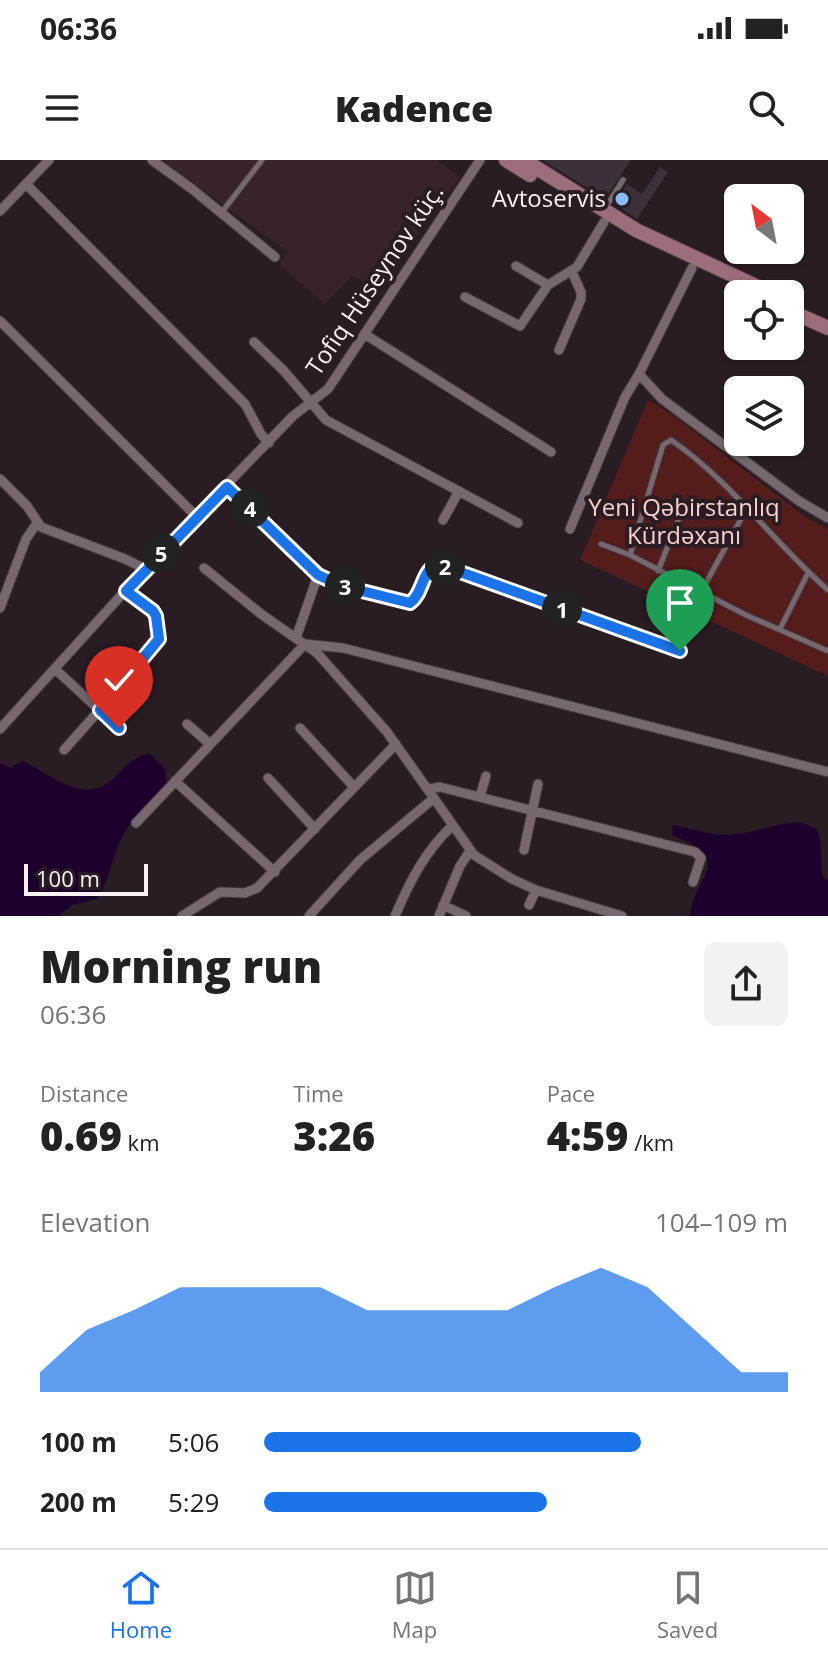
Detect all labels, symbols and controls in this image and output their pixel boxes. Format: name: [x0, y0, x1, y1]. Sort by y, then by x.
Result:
text: 06:36: [40, 8, 117, 49]
text: Kadence: [335, 84, 493, 133]
icon: menu: [40, 86, 84, 130]
icon: search: [744, 86, 788, 130]
street label: Tofiq Hüseynov küç.: [297, 177, 450, 381]
place label: Avtoservis: [492, 181, 606, 214]
north arrow: [724, 184, 804, 264]
map controls: [724, 184, 804, 456]
marker: Avtoservis: [613, 190, 631, 208]
button: locate: [724, 280, 804, 360]
button: layers: [724, 376, 804, 456]
pin: 4: [230, 488, 270, 528]
park label: Yeni Qəbirstanlıq Kürdəxanı: [588, 490, 780, 551]
text: 4: [244, 493, 256, 523]
pin: 5: [141, 533, 181, 573]
text: 5: [155, 538, 167, 568]
pin: 2: [425, 546, 465, 586]
text: 2: [439, 551, 451, 581]
pin: 3: [325, 566, 365, 606]
pin: [646, 569, 714, 651]
text: 3: [339, 571, 351, 601]
icon: arrive: [658, 581, 702, 625]
pin: 1: [542, 589, 582, 629]
text: 1: [556, 594, 568, 624]
pin: [85, 646, 153, 728]
icon: check: [97, 658, 141, 702]
scale bar: [24, 860, 148, 896]
text: 100 m: [36, 863, 100, 893]
text: Morning run: [40, 936, 322, 996]
button: share: [704, 942, 788, 1026]
text: 06:36: [40, 996, 106, 1032]
text: Distance: [40, 1078, 128, 1108]
text: Time: [293, 1078, 344, 1108]
text: Pace: [547, 1078, 595, 1108]
text: 0.69: [40, 1108, 122, 1163]
text: 3:26: [293, 1108, 375, 1163]
text: 4:59: [547, 1108, 629, 1163]
text: km: [122, 1127, 160, 1157]
text: /km: [629, 1127, 674, 1157]
text: Elevation: [40, 1204, 150, 1240]
text: 104–109 m: [655, 1204, 788, 1240]
text: 100 m: [40, 1424, 117, 1460]
text: 5:06: [168, 1424, 219, 1460]
text: 200 m: [40, 1484, 117, 1520]
text: 5:29: [168, 1484, 219, 1520]
tab: Home: [110, 1566, 172, 1644]
tab: Map: [392, 1566, 437, 1644]
tab: Saved: [657, 1566, 718, 1644]

